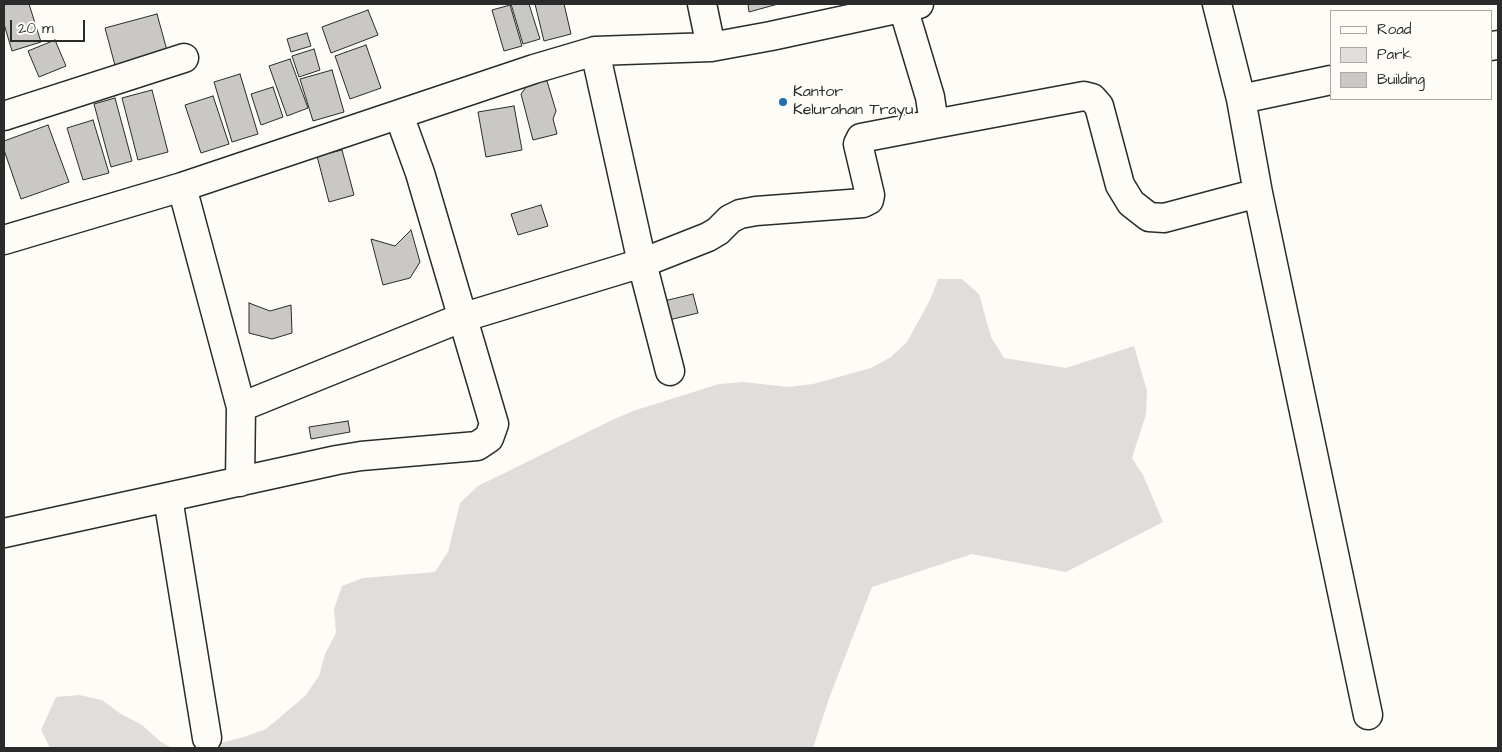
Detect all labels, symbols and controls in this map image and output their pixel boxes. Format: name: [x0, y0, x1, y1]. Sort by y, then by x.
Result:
scale bar: [12, 10, 88, 42]
legend: [1330, 10, 1492, 100]
text: 20 m: [18, 18, 54, 39]
text: Road: [1377, 19, 1411, 40]
text: Park: [1377, 44, 1412, 65]
text: Building: [1377, 69, 1425, 90]
place label: Kantor Kelurahan Trayu: [793, 83, 913, 121]
marker: Kantor Kelurahan Trayu: [777, 96, 789, 108]

